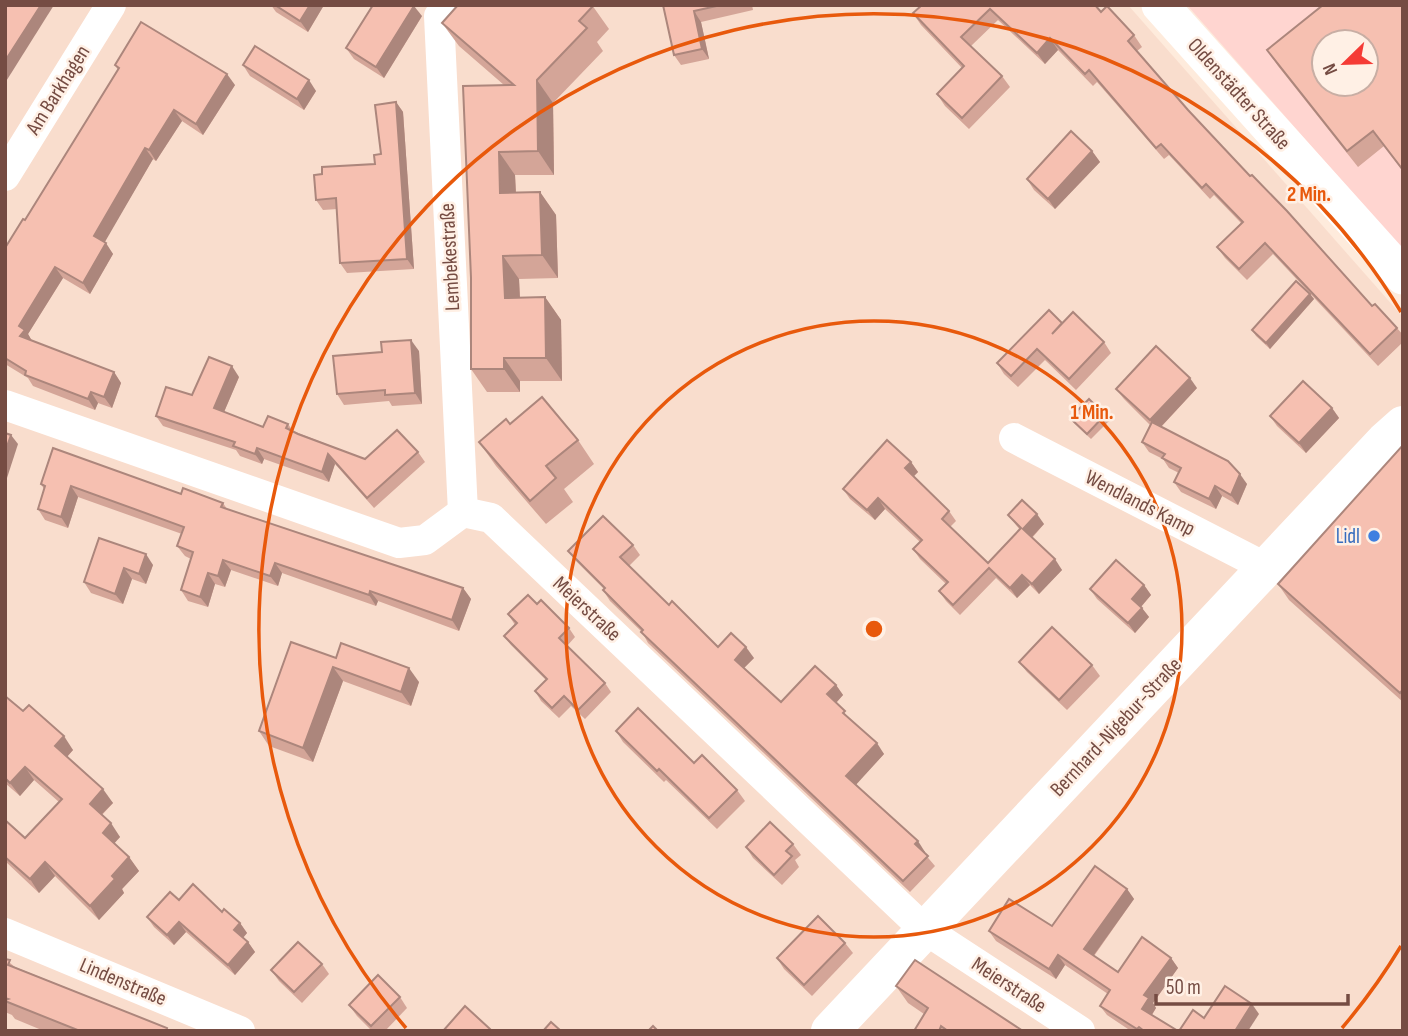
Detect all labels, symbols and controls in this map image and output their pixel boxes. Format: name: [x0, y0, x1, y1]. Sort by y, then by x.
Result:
north arrow: [1310, 28, 1380, 98]
street label: Oldenstädter Straße: [1182, 33, 1296, 155]
street label: Am Barkhagen: [20, 41, 95, 140]
text: N: [1318, 60, 1343, 78]
text: 2 Min.: [1287, 182, 1331, 207]
street label: Lembekestraße: [435, 203, 465, 311]
text: 1 Min.: [1070, 400, 1114, 425]
street label: Wendlands Kamp: [1081, 465, 1199, 541]
place label: Lidl: [1336, 524, 1360, 549]
marker: Lidl: [1366, 528, 1382, 544]
street label: Meierstraße: [548, 571, 626, 647]
centre of rings: [862, 617, 886, 641]
street label: Bernhard-Nigebur-Straße: [1045, 652, 1187, 802]
street label: Meierstraße: [967, 952, 1051, 1018]
street label: Lindenstraße: [76, 953, 170, 1011]
scale bar: [1156, 962, 1348, 1006]
text: 50 m: [1166, 975, 1201, 1000]

